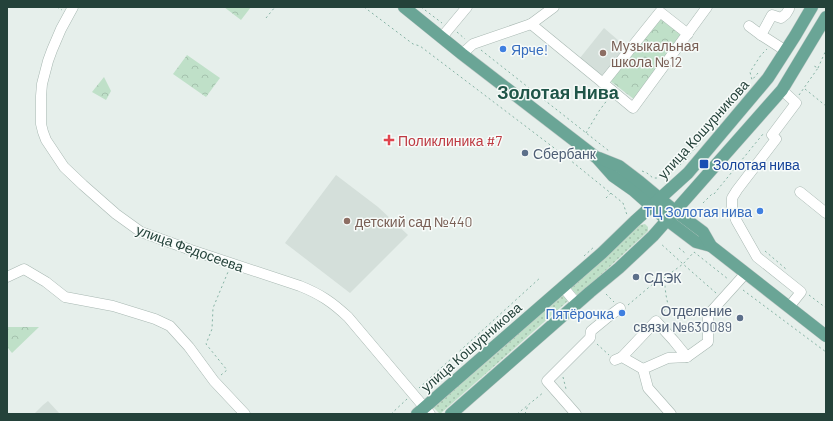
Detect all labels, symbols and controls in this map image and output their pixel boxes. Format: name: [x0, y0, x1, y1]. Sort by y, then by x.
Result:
place label: Музыкальная школа №12: [611, 37, 699, 70]
place label: Ярче!: [511, 41, 548, 58]
marker: Ярче!: [498, 44, 508, 54]
marker: Музыкальная школа №12: [598, 48, 608, 58]
street label: улица Кошурникова: [654, 76, 752, 182]
district label: Золотая Нива: [497, 81, 620, 103]
place label: Поликлиника #7: [398, 132, 503, 149]
marker: Поликлиника #7: [383, 134, 395, 146]
place label: Сбербанк: [533, 145, 597, 162]
marker: Сбербанк: [520, 148, 530, 158]
place label: Золотая нива: [713, 156, 800, 173]
marker: Золотая нива: [698, 158, 710, 170]
place label: ТЦ Золотая нива: [644, 203, 752, 220]
marker: ТЦ Золотая нива: [755, 206, 765, 216]
place label: детский сад №440: [355, 213, 472, 230]
marker: детский сад №440: [342, 216, 352, 226]
street label: улица Федосеева: [134, 221, 246, 275]
place label: СДЭК: [644, 269, 682, 286]
marker: СДЭК: [631, 272, 641, 282]
street label: улица Кошурникова: [417, 299, 525, 395]
place label: Отделение связи №630089: [633, 302, 732, 335]
place label: Пятёрочка: [545, 305, 614, 322]
marker: Пятёрочка: [617, 308, 627, 318]
marker: Отделение связи №630089: [735, 313, 745, 323]

